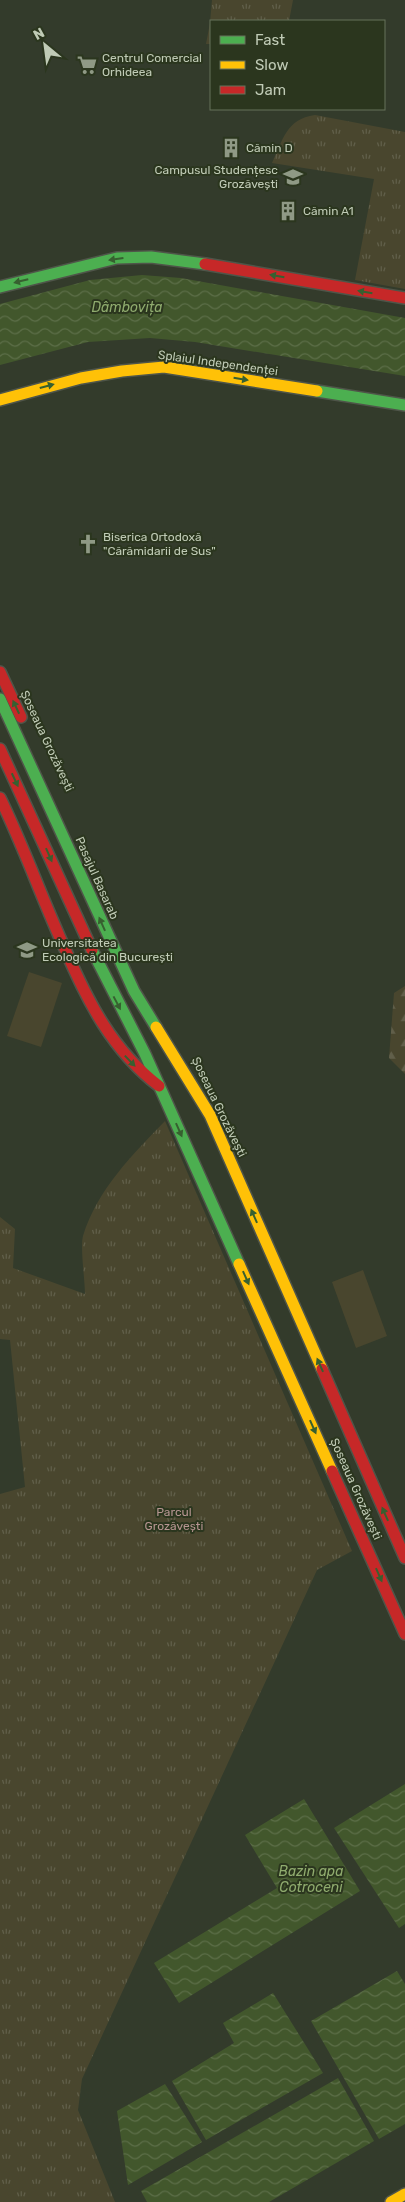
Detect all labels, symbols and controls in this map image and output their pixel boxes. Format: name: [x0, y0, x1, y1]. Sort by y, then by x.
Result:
north arrow: [20, 20, 70, 70]
legend: [210, 20, 385, 110]
text: N: [30, 24, 47, 44]
text: Fast: [255, 31, 285, 49]
place label: Centrul Comercial Orhideea: [102, 51, 202, 79]
supermarket icon: Centrul Comercial Orhideea: [76, 54, 98, 76]
text: Slow: [255, 56, 288, 74]
text: Jam: [255, 81, 286, 99]
building icon: Cămin D: [220, 137, 242, 159]
place label: Cămin D: [246, 141, 293, 155]
place label: Campusul Studențesc Grozăvești: [155, 163, 278, 191]
school or university icon: Campusul Studențesc Grozăvești: [282, 166, 304, 188]
building icon: Cămin A1: [277, 200, 299, 222]
place label: Cămin A1: [303, 204, 354, 218]
one-way arrow: [107, 255, 123, 263]
one-way arrow: [269, 272, 284, 280]
one-way arrow: [14, 277, 29, 285]
one-way arrow: [356, 287, 372, 295]
water label: Dâmbovița: [91, 299, 163, 316]
street label: Splaiul Independenței: [157, 348, 279, 378]
one-way arrow: [234, 375, 250, 383]
one-way arrow: [39, 381, 54, 389]
place label: Biserica Ortodoxă "Cărămidarii de Sus": [103, 530, 216, 558]
church icon: Biserica Ortodoxă "Cărămidarii de Sus": [77, 533, 99, 555]
street label: Șoseaua Grozăvești: [18, 688, 77, 794]
one-way arrow: [12, 700, 20, 714]
one-way arrow: [11, 773, 19, 787]
street label: Pasajul Basarab: [73, 835, 121, 921]
one-way arrow: [46, 848, 54, 862]
one-way arrow: [98, 917, 106, 931]
place label: Universitatea Ecologică din București: [42, 936, 173, 964]
school or university icon: Universitatea Ecologică din București: [16, 939, 38, 961]
one-way arrow: [113, 995, 121, 1010]
one-way arrow: [124, 1055, 136, 1067]
street label: Șoseaua Grozăvești: [189, 1055, 249, 1159]
one-way arrow: [176, 1123, 184, 1137]
one-way arrow: [250, 1209, 258, 1223]
one-way arrow: [242, 1271, 251, 1286]
one-way arrow: [315, 1358, 323, 1372]
one-way arrow: [309, 1420, 317, 1434]
street label: Șoseaua Grozăvești: [327, 1436, 385, 1542]
park label: Parcul Grozăvești: [145, 1505, 204, 1533]
one-way arrow: [381, 1507, 389, 1521]
one-way arrow: [376, 1568, 384, 1582]
water label: Bazin apa Cotroceni: [279, 1863, 343, 1896]

